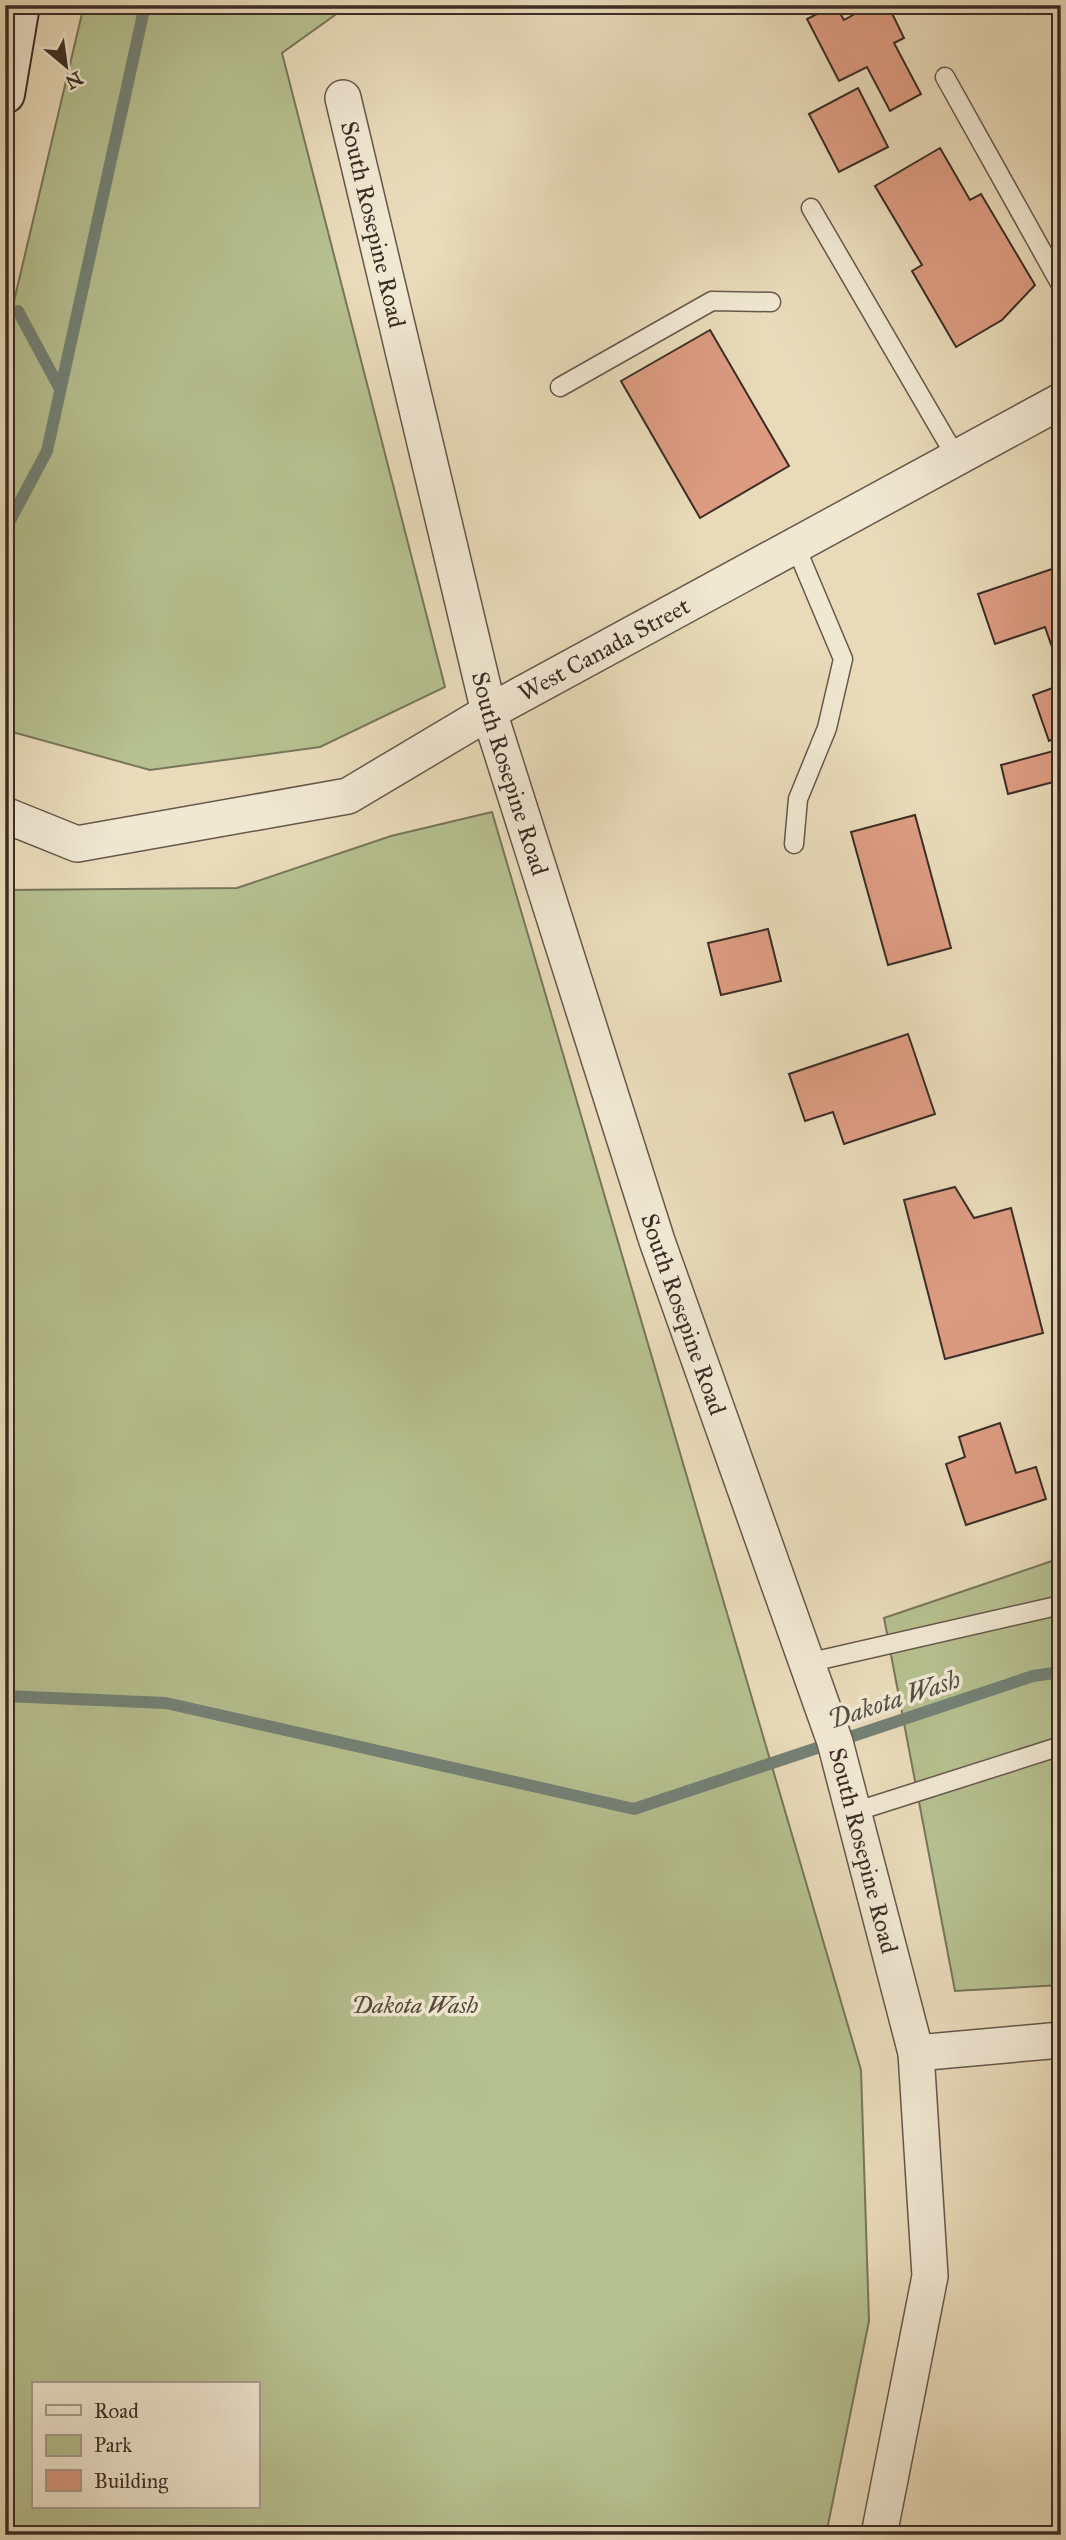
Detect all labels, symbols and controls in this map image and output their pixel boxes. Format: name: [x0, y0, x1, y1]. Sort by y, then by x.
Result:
north arrow: [32, 32, 102, 102]
text: N: [61, 66, 87, 94]
street label: South Rosepine Road: [334, 118, 412, 331]
street label: West Canada Street: [513, 590, 696, 708]
street label: South Rosepine Road: [465, 669, 555, 879]
street label: South Rosepine Road: [634, 1210, 733, 1419]
water label: Dakota Wash: [824, 1662, 964, 1735]
street label: South Rosepine Road: [822, 1744, 904, 1957]
park label: Dakota Wash: [352, 1990, 479, 2020]
legend: [32, 2382, 259, 2508]
text: Road: [94, 2398, 139, 2424]
text: Park: [94, 2432, 132, 2458]
text: Building: [94, 2468, 168, 2494]

